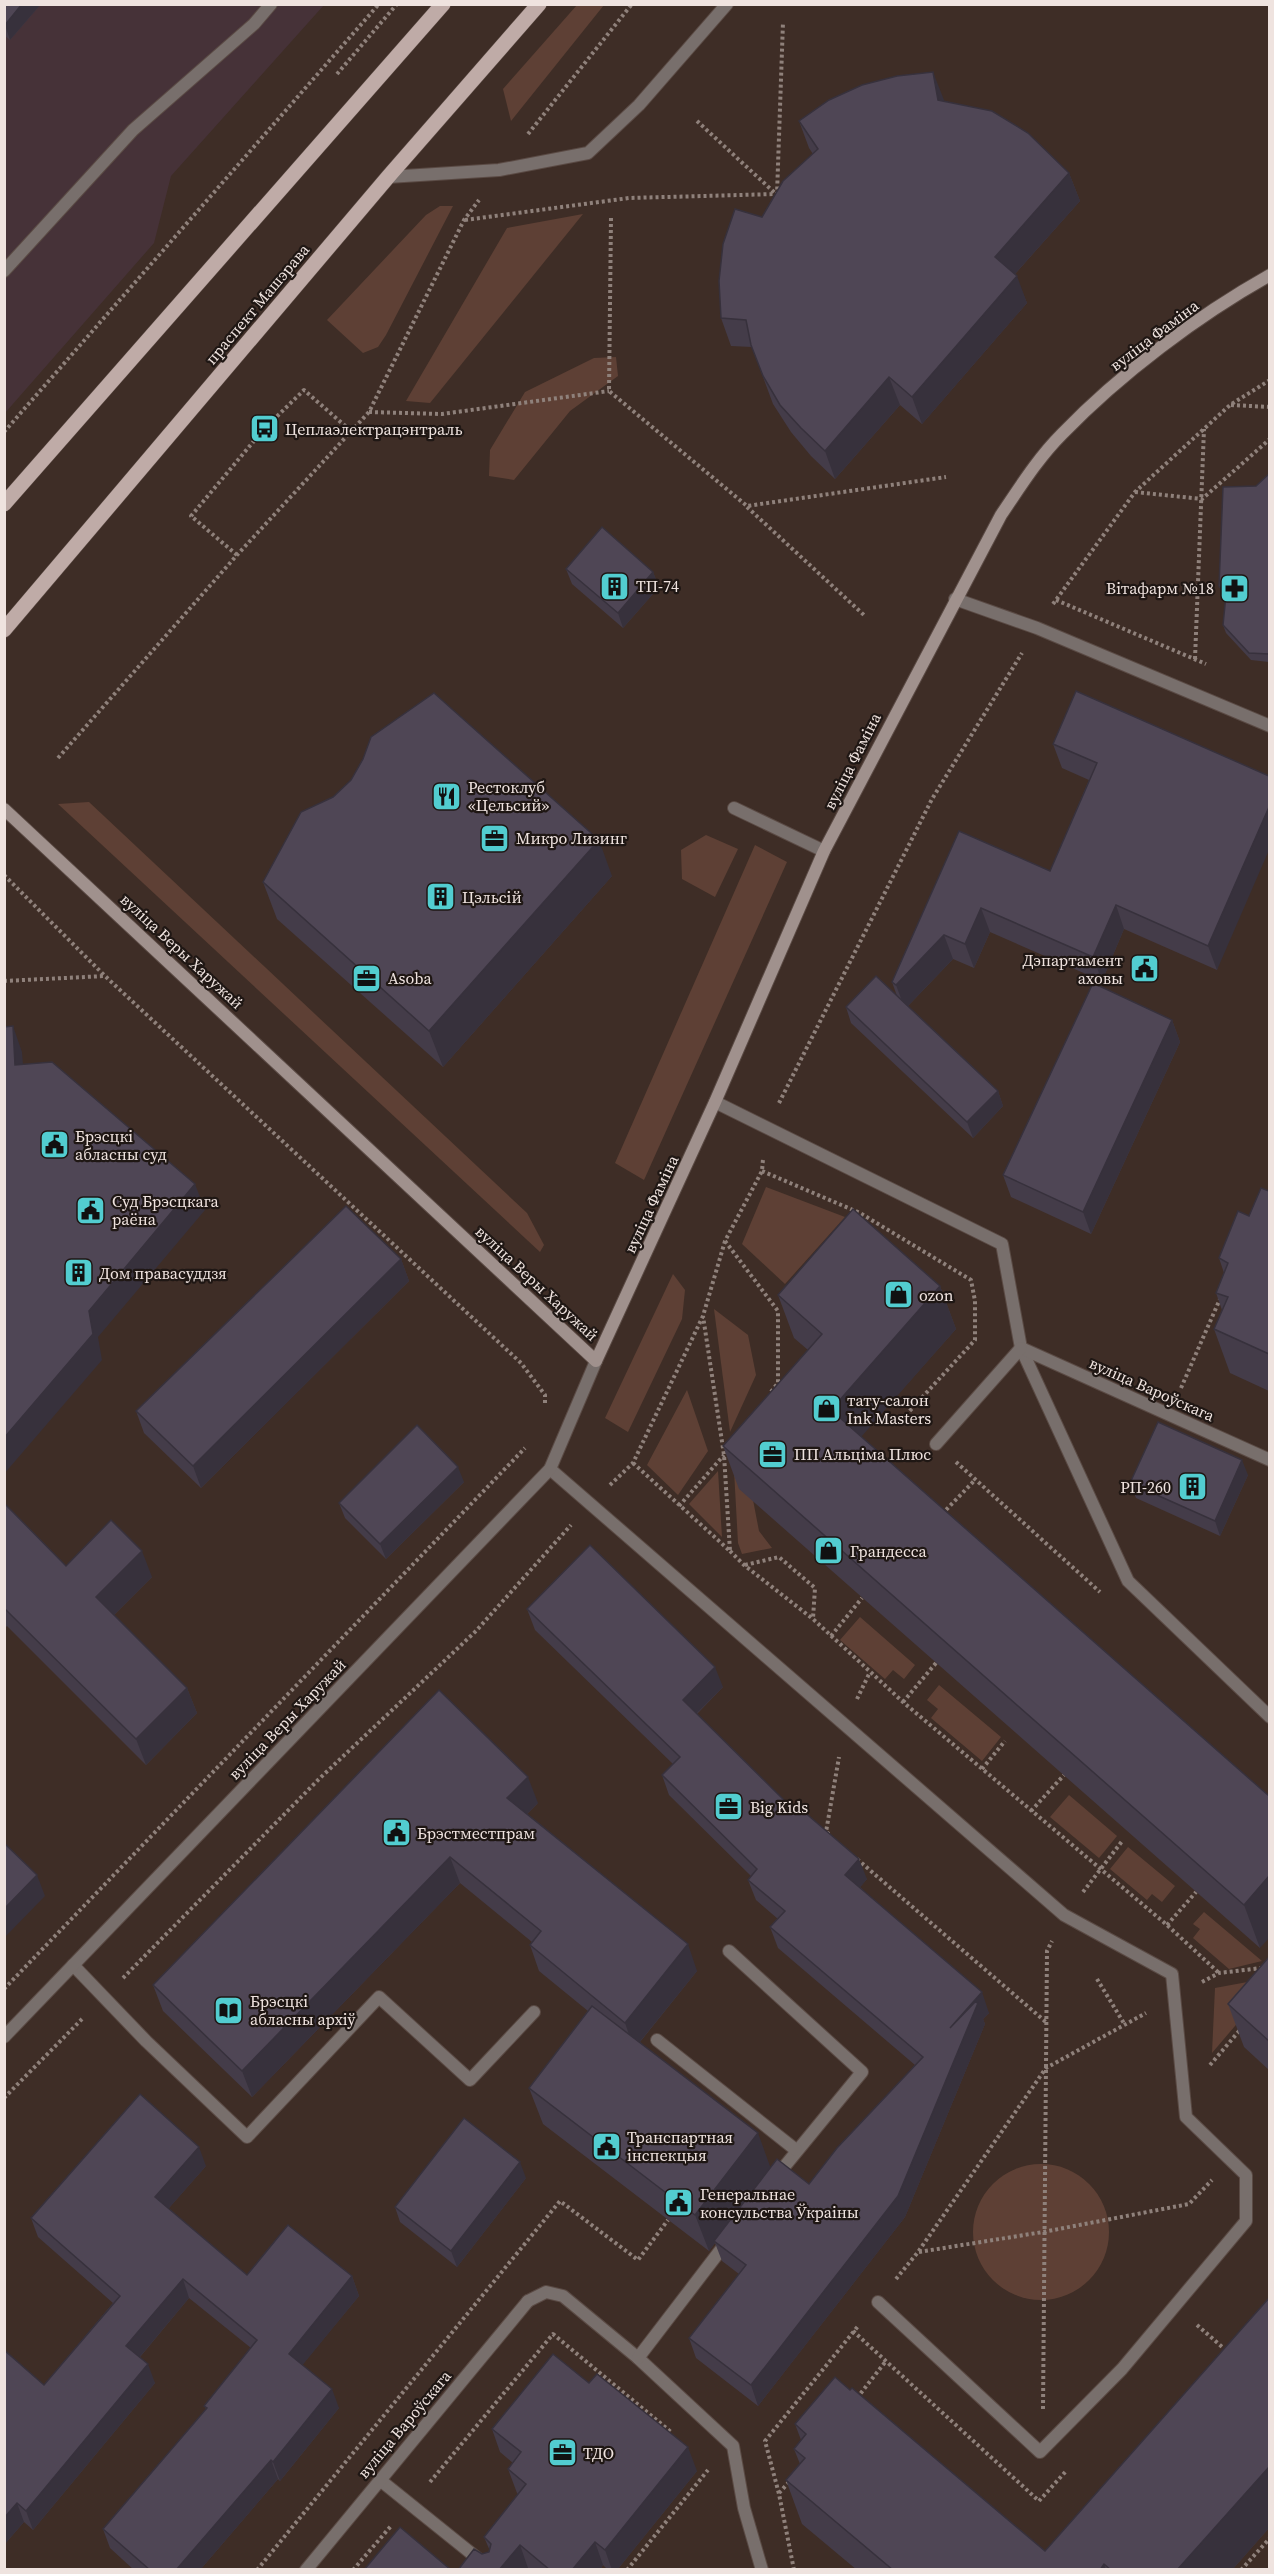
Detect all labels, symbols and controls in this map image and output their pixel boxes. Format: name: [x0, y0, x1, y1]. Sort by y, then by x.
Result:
street label: праспект Машэрава: [200, 238, 315, 369]
street label: вуліца Фаміна: [1105, 294, 1204, 376]
bus stop icon: Цеплаэлектрацэнтраль: [248, 413, 280, 445]
place label: Цеплаэлектрацэнтраль: [285, 418, 463, 440]
building icon: ТП-74: [599, 570, 631, 602]
pharmacy icon: Вітафарм №18: [1219, 572, 1251, 604]
place label: ТП-74: [636, 575, 679, 597]
place label: Вітафарм №18: [1106, 577, 1214, 599]
street label: вуліца Фаміна: [818, 708, 886, 813]
place label: Рестоклуб «Цельсий»: [468, 776, 550, 816]
restaurant icon: Рестоклуб «Цельсий»: [431, 780, 463, 812]
office icon: Микро Лизинг: [479, 822, 511, 854]
place label: Микро Лизинг: [516, 827, 627, 849]
building icon: Цэльсій: [425, 881, 457, 913]
place label: Цэльсій: [462, 886, 522, 908]
street label: вуліца Веры Харужай: [116, 888, 248, 1014]
place label: Дэпартамент аховы: [1022, 949, 1124, 989]
public building icon: Дэпартамент аховы: [1128, 953, 1160, 985]
office icon: Asoba: [351, 962, 383, 994]
place label: Asoba: [388, 967, 432, 989]
place label: Брэсцкі абласны суд: [75, 1125, 167, 1165]
public building icon: Брэсцкі абласны суд: [38, 1129, 70, 1161]
street label: вуліца Фаміна: [619, 1151, 684, 1257]
place label: Суд Брэсцкага раёна: [112, 1190, 220, 1230]
public building icon: Суд Брэсцкага раёна: [75, 1194, 107, 1226]
street label: вуліца Веры Харужай: [471, 1220, 603, 1346]
building icon: Дом правасуддзя: [62, 1257, 94, 1289]
place label: Дом правасуддзя: [99, 1262, 227, 1284]
shop icon: ozon: [882, 1279, 914, 1311]
place label: ozon: [919, 1284, 954, 1306]
street label: вуліца Вароўскага: [1086, 1351, 1219, 1427]
place label: тату-салон Ink Masters: [847, 1389, 931, 1429]
shop icon: тату-салон Ink Masters: [810, 1393, 842, 1425]
office icon: ПП Альціма Плюс: [757, 1438, 789, 1470]
place label: ПП Альціма Плюс: [794, 1443, 931, 1465]
building icon: РП-260: [1176, 1471, 1208, 1503]
place label: РП-260: [1120, 1476, 1171, 1498]
shop icon: Грандесса: [813, 1535, 845, 1567]
place label: Грандесса: [850, 1540, 928, 1562]
street label: вуліца Веры Харужай: [223, 1654, 351, 1784]
office icon: Big Kids: [713, 1791, 745, 1823]
place label: Big Kids: [750, 1796, 808, 1818]
public building icon: Брэстместпрам: [380, 1817, 412, 1849]
place label: Брэстместпрам: [417, 1822, 535, 1844]
place label: Брэсцкі абласны архіў: [250, 1990, 356, 2030]
library icon: Брэсцкі абласны архіў: [213, 1994, 245, 2026]
place label: Транспартная інспекцыя: [627, 2126, 733, 2166]
public building icon: Транспартная інспекцыя: [590, 2130, 622, 2162]
place label: Генеральнае консульства Ўкраіны: [700, 2183, 859, 2223]
public building icon: Генеральнае консульства Ўкраіны: [663, 2187, 695, 2219]
street label: вуліца Вароўскага: [352, 2365, 456, 2483]
office icon: ТДО: [546, 2437, 578, 2469]
place label: ТДО: [583, 2442, 614, 2464]

